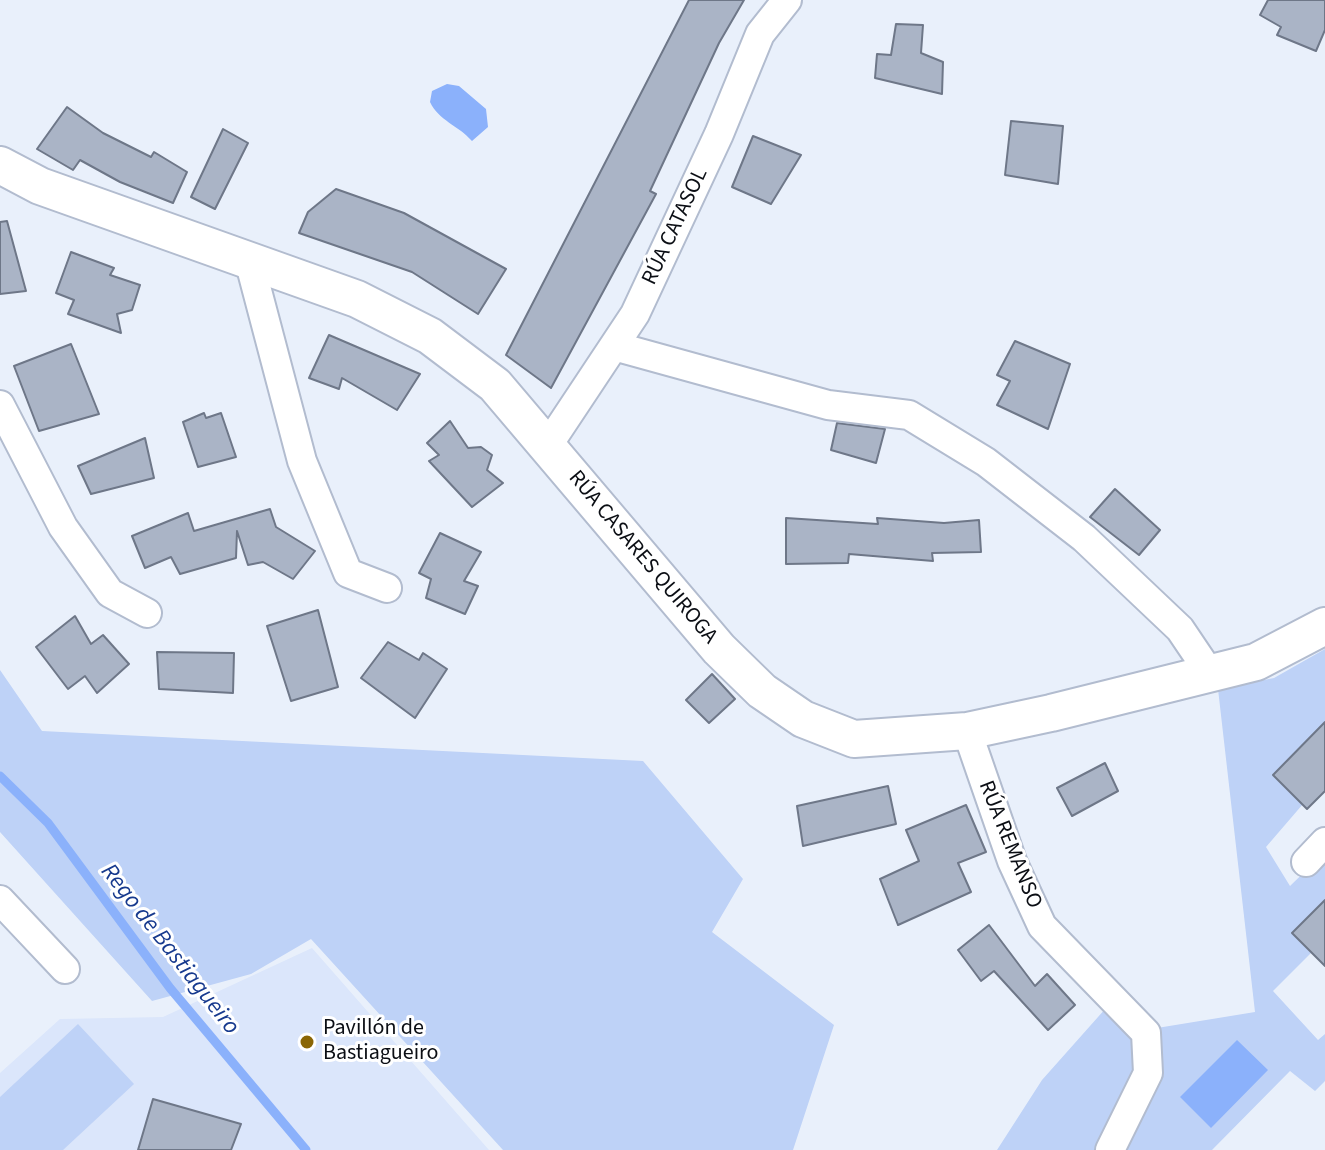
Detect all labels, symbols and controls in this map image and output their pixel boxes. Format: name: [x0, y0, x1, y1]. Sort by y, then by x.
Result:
street label: RÚA CATASOL: [637, 164, 715, 290]
street label: RÚA CASARES QUIROGA: [562, 466, 722, 650]
street label: RÚA REMANSO: [971, 777, 1047, 913]
water label: Rego de Bastiagueiro: [93, 859, 245, 1041]
place label: Pavillón de Bastiagueiro: [323, 1016, 438, 1068]
marker: Pavillón de Bastiagueiro: [298, 1033, 316, 1051]

